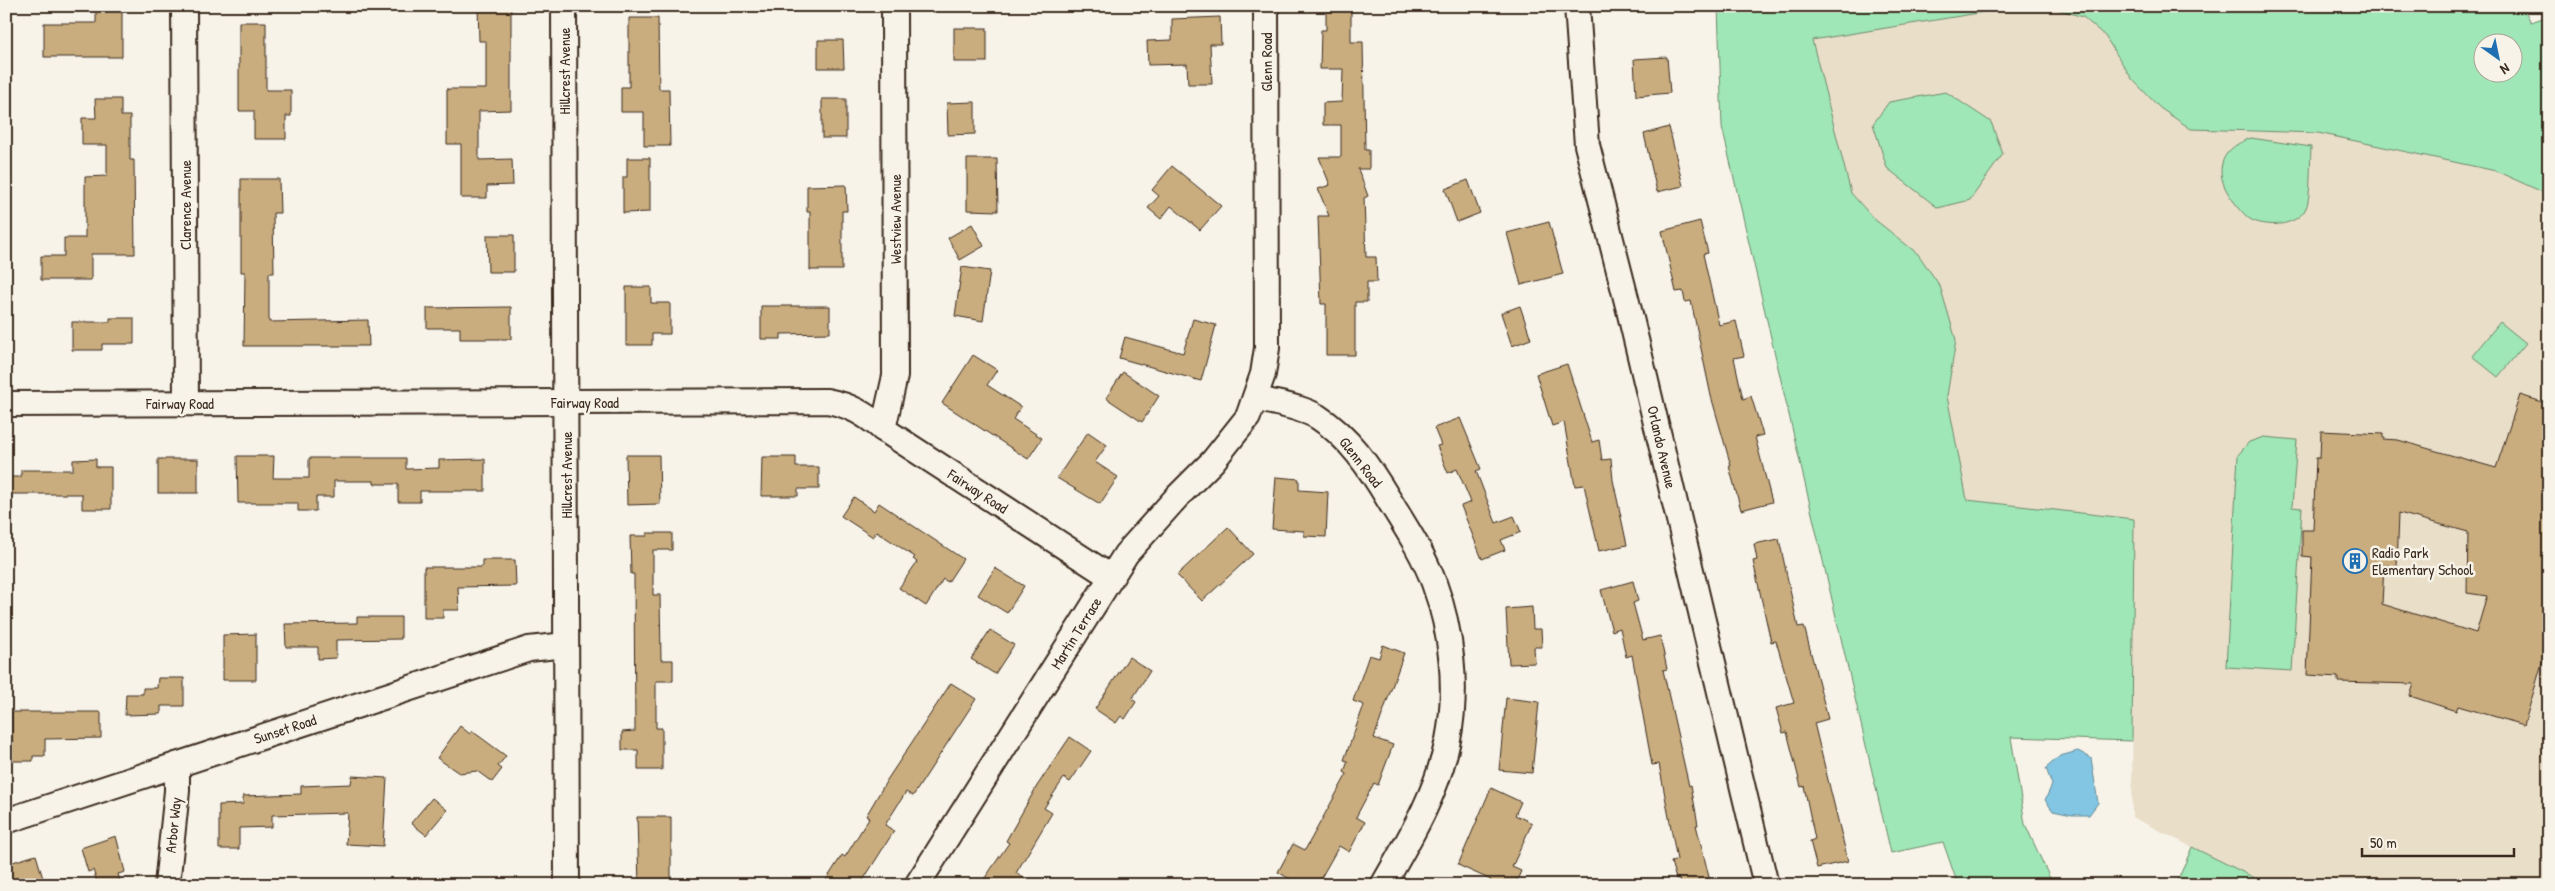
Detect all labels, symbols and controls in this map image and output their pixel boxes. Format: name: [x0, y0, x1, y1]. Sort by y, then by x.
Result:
street label: Hillcrest Avenue: [554, 28, 575, 114]
street label: Glenn Road: [1256, 32, 1277, 91]
north arrow: [2472, 32, 2522, 82]
text: N: [2497, 59, 2514, 80]
street label: Clarence Avenue: [175, 160, 196, 250]
street label: Westview Avenue: [885, 174, 906, 264]
street label: Fairway Road: [550, 392, 619, 413]
street label: Fairway Road: [145, 393, 214, 414]
street label: Orlando Avenue: [1642, 404, 1682, 490]
street label: Hillcrest Avenue: [556, 432, 577, 518]
street label: Glenn Road: [1335, 432, 1387, 492]
street label: Fairway Road: [943, 463, 1012, 518]
place label: Radio Park Elementary School: [2372, 542, 2473, 580]
building icon: Radio Park Elementary School: [2342, 548, 2368, 574]
street label: Martin Terrace: [1045, 593, 1107, 673]
street label: Sunset Road: [251, 709, 319, 749]
street label: Arbor Way: [160, 796, 186, 854]
scale bar: [2362, 826, 2515, 858]
text: 50 m: [2370, 832, 2397, 853]

